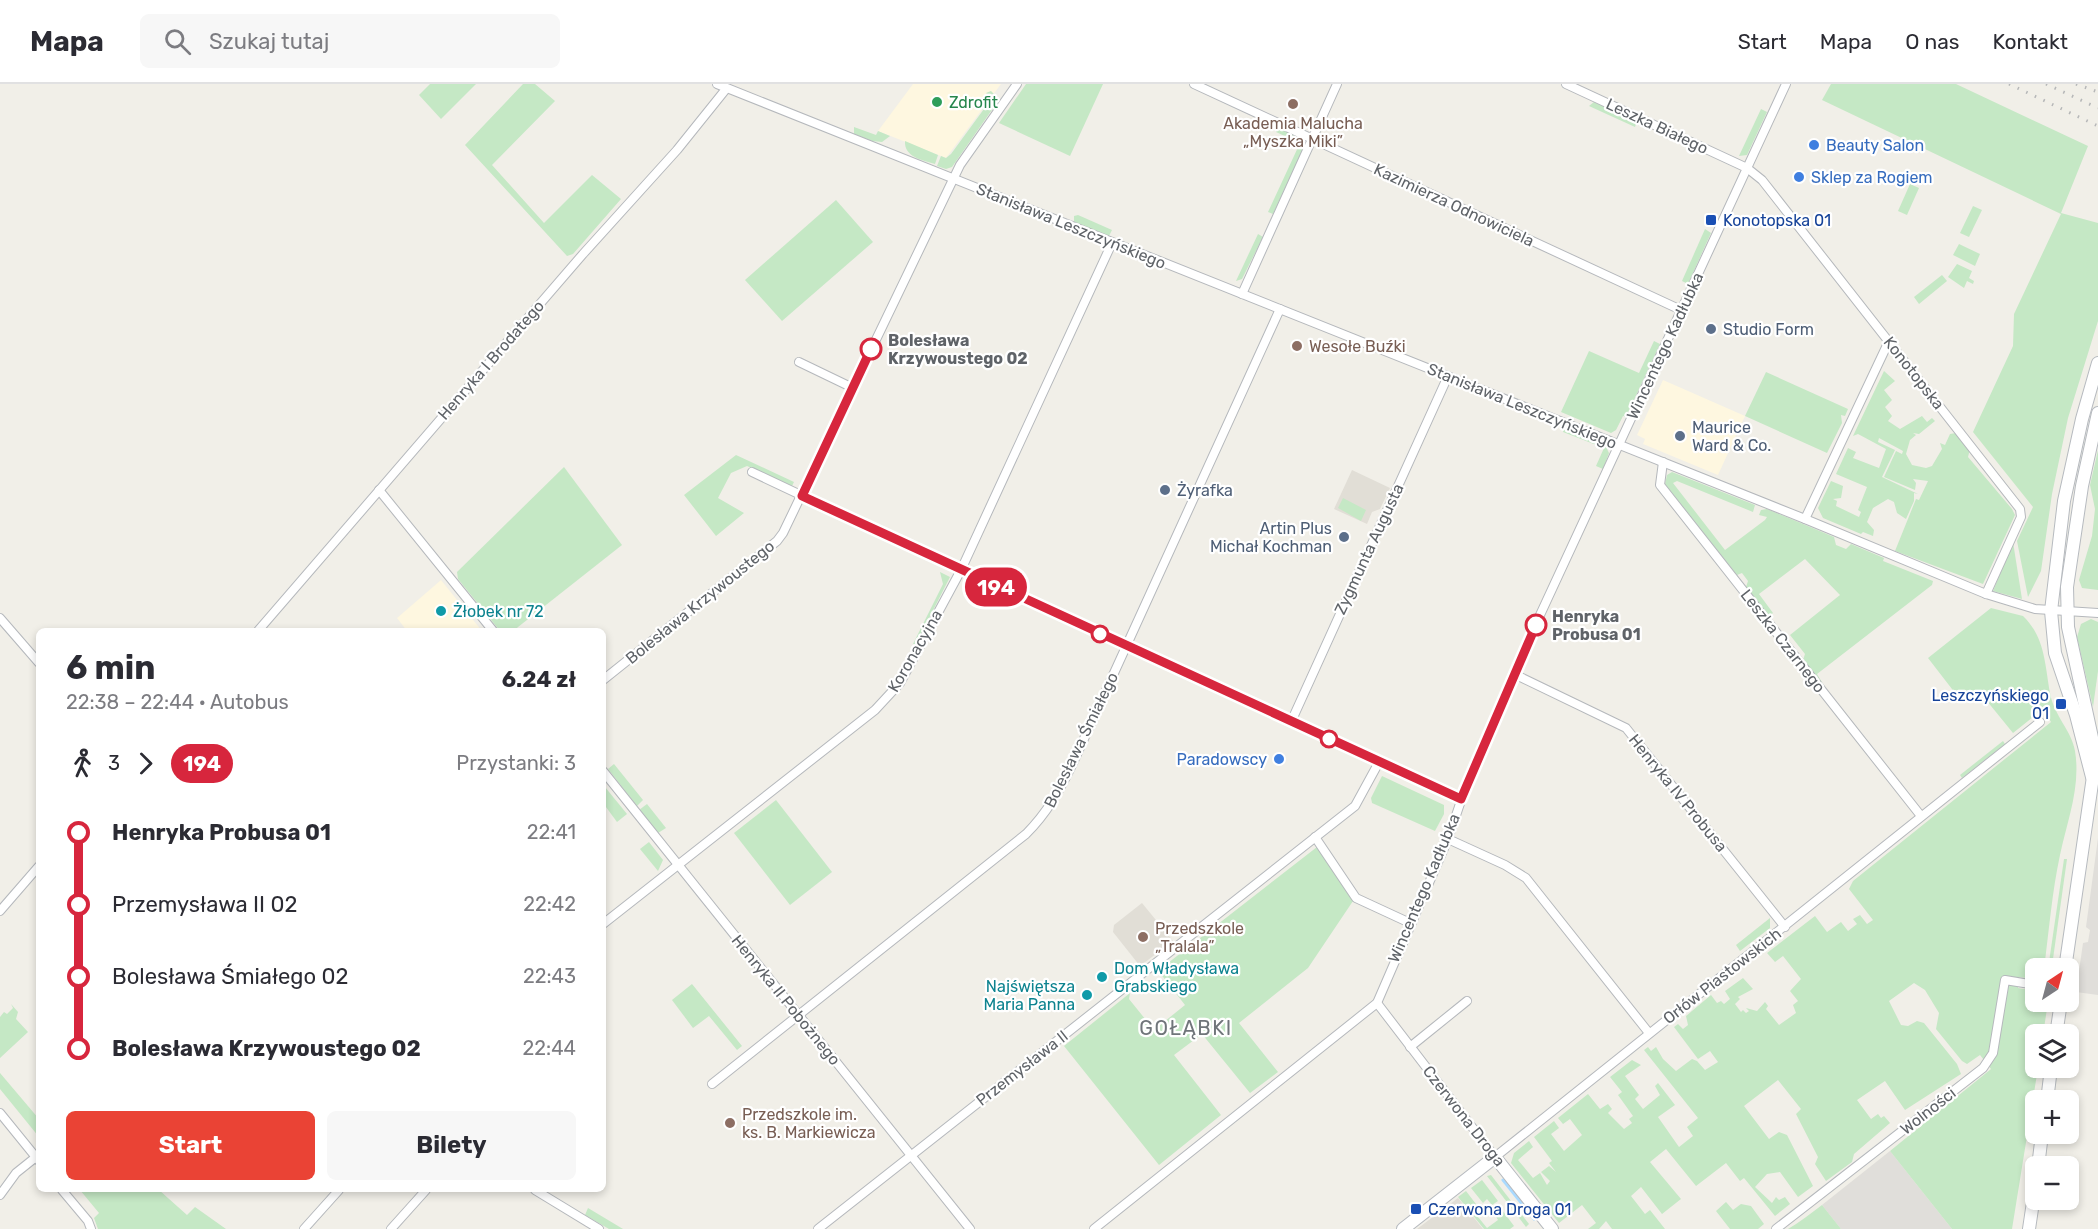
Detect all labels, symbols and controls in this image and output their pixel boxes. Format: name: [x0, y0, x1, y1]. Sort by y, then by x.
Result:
search box: [140, 14, 560, 68]
text: Mapa: [30, 25, 104, 58]
icon: search: [161, 25, 194, 58]
text: Szukaj tutaj: [209, 28, 329, 55]
text: Start: [1738, 29, 1787, 54]
text: Mapa: [1820, 29, 1872, 54]
text: O nas: [1905, 29, 1960, 54]
text: Kontakt: [1993, 29, 2068, 54]
place label: Zdrofit: [949, 93, 998, 112]
street label: Leszka Białego: [1603, 94, 1711, 158]
marker: Zdrofit: [930, 95, 944, 109]
marker: Akademia Malucha „Myszka Miki”: [1286, 97, 1300, 111]
place label: Akademia Malucha „Myszka Miki”: [1223, 114, 1363, 151]
place label: Beauty Salon: [1826, 136, 1924, 155]
marker: Beauty Salon: [1807, 138, 1821, 152]
street label: Kazimierza Odnowiciela: [1371, 160, 1537, 250]
place label: Sklep za Rogiem: [1811, 168, 1933, 187]
marker: Sklep za Rogiem: [1792, 170, 1806, 184]
street label: Stanisława Leszczyńskiego: [973, 179, 1169, 273]
place label: Konotopska 01: [1723, 211, 1831, 230]
marker: Konotopska 01: [1704, 213, 1718, 227]
street label: Wincentego Kadłubka: [1623, 269, 1707, 423]
street label: Henryka I Brodatego: [434, 296, 548, 424]
place label: Studio Form: [1723, 320, 1814, 339]
marker: Studio Form: [1704, 322, 1718, 336]
place label: Bolesława Krzywoustego 02: [888, 331, 1028, 368]
street label: Konotopska: [1880, 333, 1948, 413]
place label: Wesołe Buźki: [1309, 337, 1406, 356]
marker: Bolesława Krzywoustego 02: [860, 338, 882, 360]
marker: Wesołe Buźki: [1290, 339, 1304, 353]
street label: Stanisława Leszczyńskiego: [1424, 359, 1620, 453]
place label: Maurice Ward & Co.: [1692, 418, 1771, 455]
marker: Maurice Ward & Co.: [1673, 429, 1687, 443]
place label: Żyrafka: [1177, 481, 1233, 500]
street label: Zygmunta Augusta: [1330, 481, 1408, 617]
marker: Żyrafka: [1158, 483, 1172, 497]
place label: Artin Plus Michał Kochman: [1210, 519, 1332, 556]
marker: Artin Plus Michał Kochman: [1337, 530, 1351, 544]
street label: Bolesława Krzywoustego: [622, 536, 778, 668]
line badge: 194: [962, 568, 1030, 606]
text: 194: [977, 575, 1015, 600]
street label: Leszka Czarnego: [1737, 585, 1829, 697]
place label: Żłobek nr 72: [453, 602, 544, 621]
marker: Żłobek nr 72: [434, 604, 448, 618]
street label: Koronacyjna: [884, 606, 946, 696]
place label: Henryka Probusa 01: [1552, 607, 1641, 644]
marker: Henryka Probusa 01: [1525, 614, 1547, 636]
unlabelled marker: [1091, 625, 1109, 643]
text: 6 min: [66, 648, 155, 687]
text: 6.24 zł: [502, 666, 576, 693]
street label: Bolesława Śmiałego: [1039, 669, 1122, 811]
place label: Leszczyńskiego 01: [1932, 686, 2049, 723]
text: 22:38 – 22:44 · Autobus: [66, 690, 289, 714]
marker: Leszczyńskiego 01: [2054, 697, 2068, 711]
unlabelled marker: [1320, 730, 1338, 748]
street label: Henryka IV Probusa: [1625, 730, 1731, 856]
icon: walk: [66, 747, 99, 780]
icon: forward: [129, 747, 162, 780]
place label: Paradowscy: [1177, 750, 1267, 769]
text: 3: [108, 751, 120, 775]
text: 194: [183, 751, 221, 776]
text: Przystanki: 3: [456, 751, 576, 775]
marker: Paradowscy: [1272, 752, 1286, 766]
street label: Wincentego Kadłubka: [1384, 811, 1464, 965]
text: Henryka Probusa 01: [112, 819, 331, 846]
text: 22:41: [527, 820, 576, 844]
text: Przemysława II 02: [112, 891, 297, 918]
text: 22:42: [523, 892, 576, 916]
place label: Przedszkole „Tralala”: [1155, 919, 1244, 956]
street label: Orłów Piastowskich: [1659, 924, 1785, 1028]
marker: Przedszkole „Tralala”: [1136, 930, 1150, 944]
street label: Henryka II Pobożnego: [728, 931, 844, 1069]
north arrow: [2025, 958, 2079, 1012]
map controls: [2025, 958, 2079, 1210]
place label: Dom Władysława Grabskiego: [1114, 959, 1239, 996]
text: Bolesława Śmiałego 02: [112, 963, 348, 990]
text: 22:43: [523, 964, 576, 988]
marker: Dom Władysława Grabskiego: [1095, 970, 1109, 984]
place label: Najświętsza Maria Panna: [984, 977, 1075, 1014]
marker: Najświętsza Maria Panna: [1080, 988, 1094, 1002]
district label: GOŁĄBKI: [1139, 1016, 1233, 1040]
button: layers: [2025, 1024, 2079, 1078]
street label: Przemysława II: [972, 1026, 1072, 1110]
text: Bolesława Krzywoustego 02: [112, 1035, 421, 1062]
text: 22:44: [523, 1036, 576, 1060]
street label: Czerwona Droga: [1419, 1062, 1509, 1170]
street label: Wolności: [1896, 1083, 1960, 1139]
button: +: [2025, 1090, 2079, 1144]
place label: Przedszkole im. ks. B. Markiewicza: [742, 1105, 876, 1142]
button: Start: [66, 1111, 315, 1180]
button: Bilety: [327, 1111, 576, 1180]
marker: Przedszkole im. ks. B. Markiewicza: [723, 1116, 737, 1130]
button: −: [2025, 1156, 2079, 1210]
place label: Czerwona Droga 01: [1428, 1200, 1571, 1219]
marker: Czerwona Droga 01: [1409, 1202, 1423, 1216]

